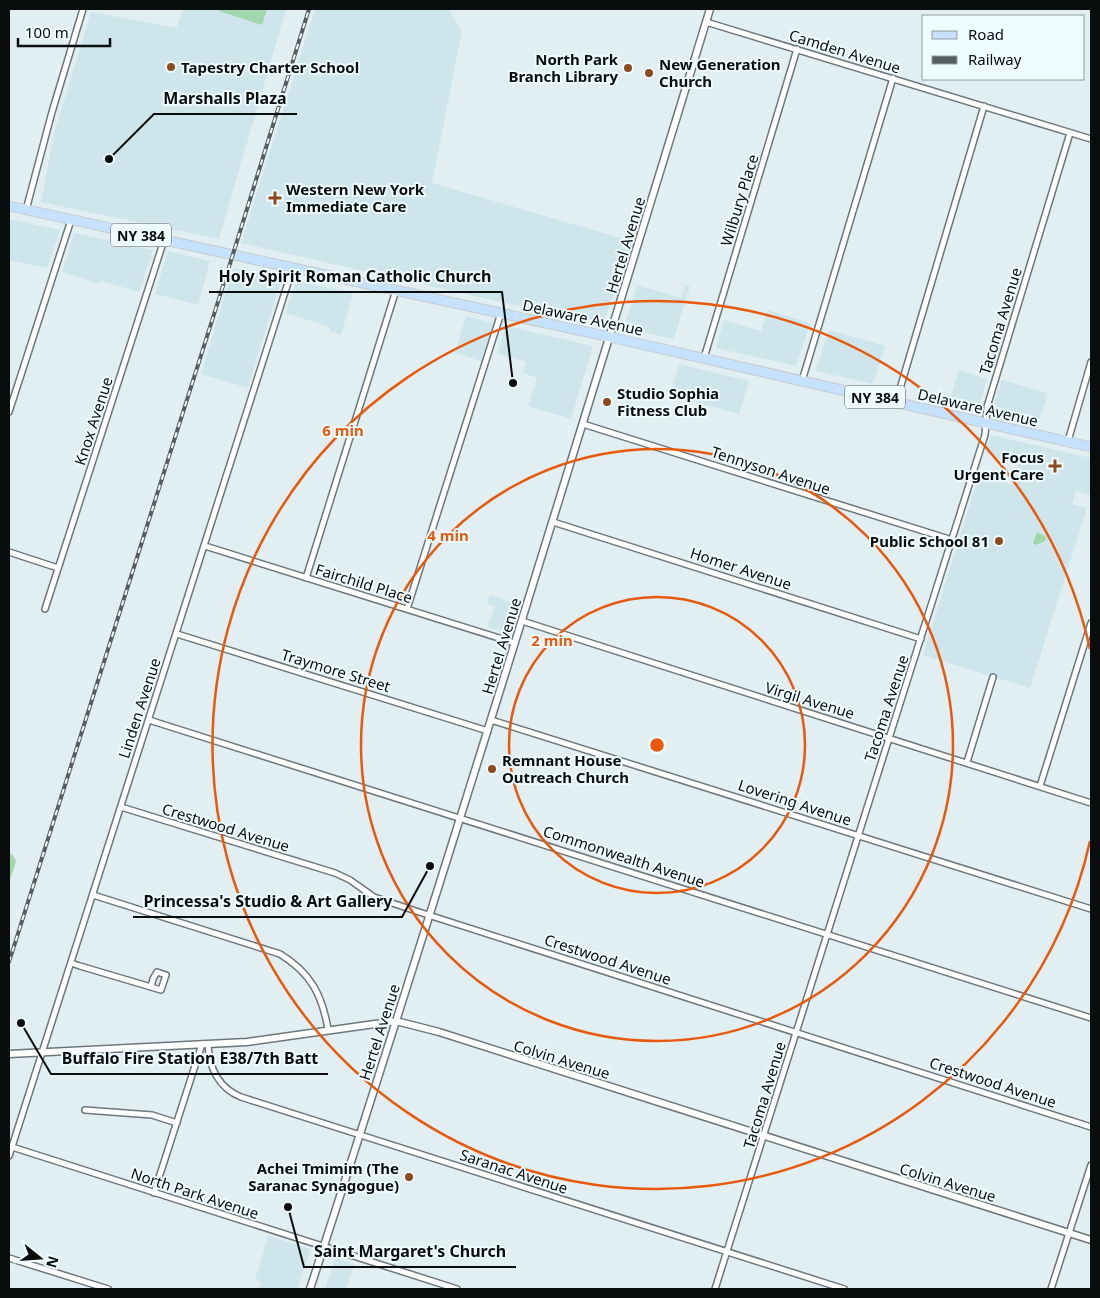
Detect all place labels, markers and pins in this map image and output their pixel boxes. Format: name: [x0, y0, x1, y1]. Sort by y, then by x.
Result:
place label: North Park Branch Library: [508, 49, 619, 86]
place label: New Generation Church: [659, 54, 781, 91]
place label: Tapestry Charter School: [181, 57, 359, 77]
marker: Tapestry Charter School: [165, 61, 177, 73]
marker: North Park Branch Library: [622, 62, 634, 74]
marker: New Generation Church: [643, 67, 655, 79]
callout: Marshalls Plaza: [154, 83, 297, 114]
place label: Western New York Immediate Care: [286, 179, 425, 216]
marker: Western New York Immediate Care: [268, 191, 282, 205]
callout: Holy Spirit Roman Catholic Church: [209, 261, 502, 292]
place label: Studio Sophia Fitness Club: [617, 383, 719, 420]
marker: Studio Sophia Fitness Club: [601, 396, 613, 408]
place label: Focus Urgent Care: [954, 447, 1044, 484]
marker: Focus Urgent Care: [1048, 459, 1062, 473]
place label: Public School 81: [870, 531, 989, 551]
marker: Public School 81: [993, 535, 1005, 547]
centre of rings: [648, 736, 666, 754]
place label: Remnant House Outreach Church: [502, 750, 629, 787]
marker: Remnant House Outreach Church: [486, 763, 498, 775]
callout: Princessa's Studio & Art Gallery: [133, 886, 402, 917]
callout: Buffalo Fire Station E38/7th Batt: [51, 1043, 328, 1074]
place label: Achei Tmimim (The Saranac Synagogue): [248, 1158, 399, 1195]
marker: Achei Tmimim (The Saranac Synagogue): [403, 1171, 415, 1183]
callout: Saint Margaret's Church: [304, 1236, 516, 1267]

